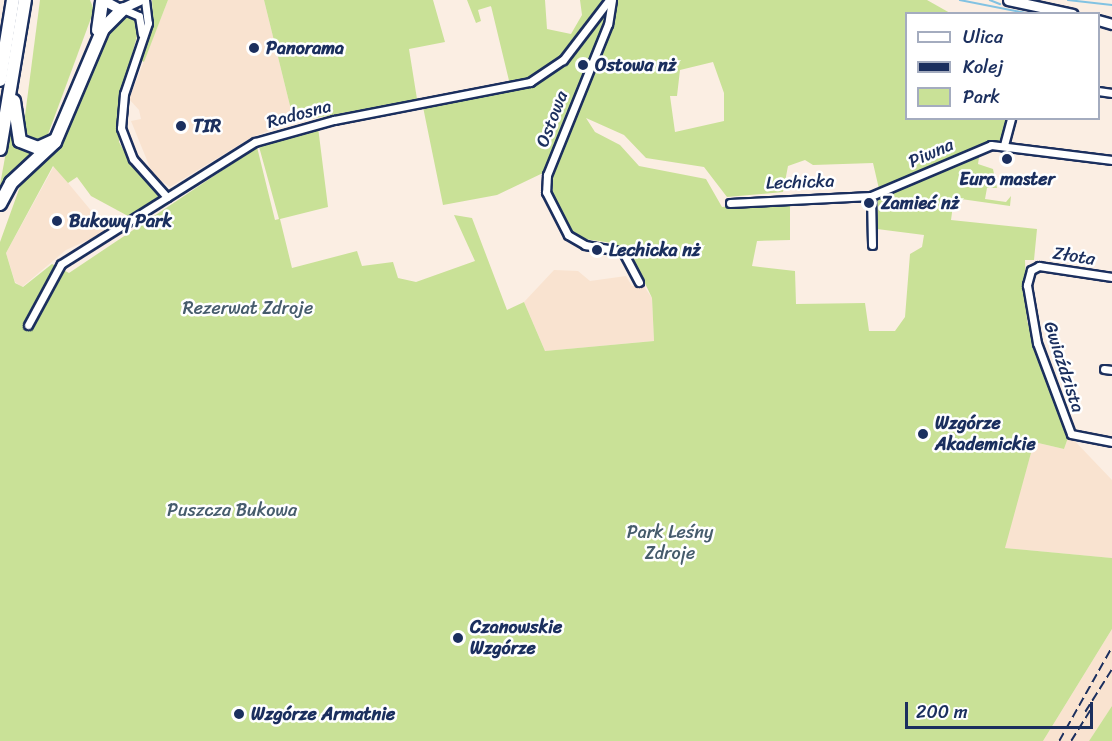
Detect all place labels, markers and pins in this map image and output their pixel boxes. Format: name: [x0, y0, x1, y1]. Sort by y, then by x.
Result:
place label: Panorama: [266, 37, 344, 59]
marker: Panorama: [247, 41, 261, 55]
place label: Ostowa nż: [595, 54, 676, 76]
marker: Ostowa nż: [576, 58, 590, 72]
place label: TIR: [193, 115, 221, 137]
marker: TIR: [174, 119, 188, 133]
marker: Euro master: [1000, 152, 1014, 166]
place label: Euro master: [959, 168, 1055, 190]
place label: Zamieć nż: [881, 192, 959, 214]
marker: Zamieć nż: [862, 196, 876, 210]
place label: Bukowy Park: [69, 210, 172, 232]
marker: Bukowy Park: [50, 214, 64, 228]
place label: Lechicka nż: [609, 239, 700, 261]
marker: Lechicka nż: [590, 243, 604, 257]
place label: Wzgórze Akademickie: [935, 413, 1036, 456]
marker: Wzgórze Akademickie: [916, 427, 930, 441]
place label: Czanowskie Wzgórze: [470, 617, 562, 660]
marker: Czanowskie Wzgórze: [451, 631, 465, 645]
place label: Wzgórze Armatnie: [251, 703, 394, 725]
marker: Wzgórze Armatnie: [232, 707, 246, 721]

